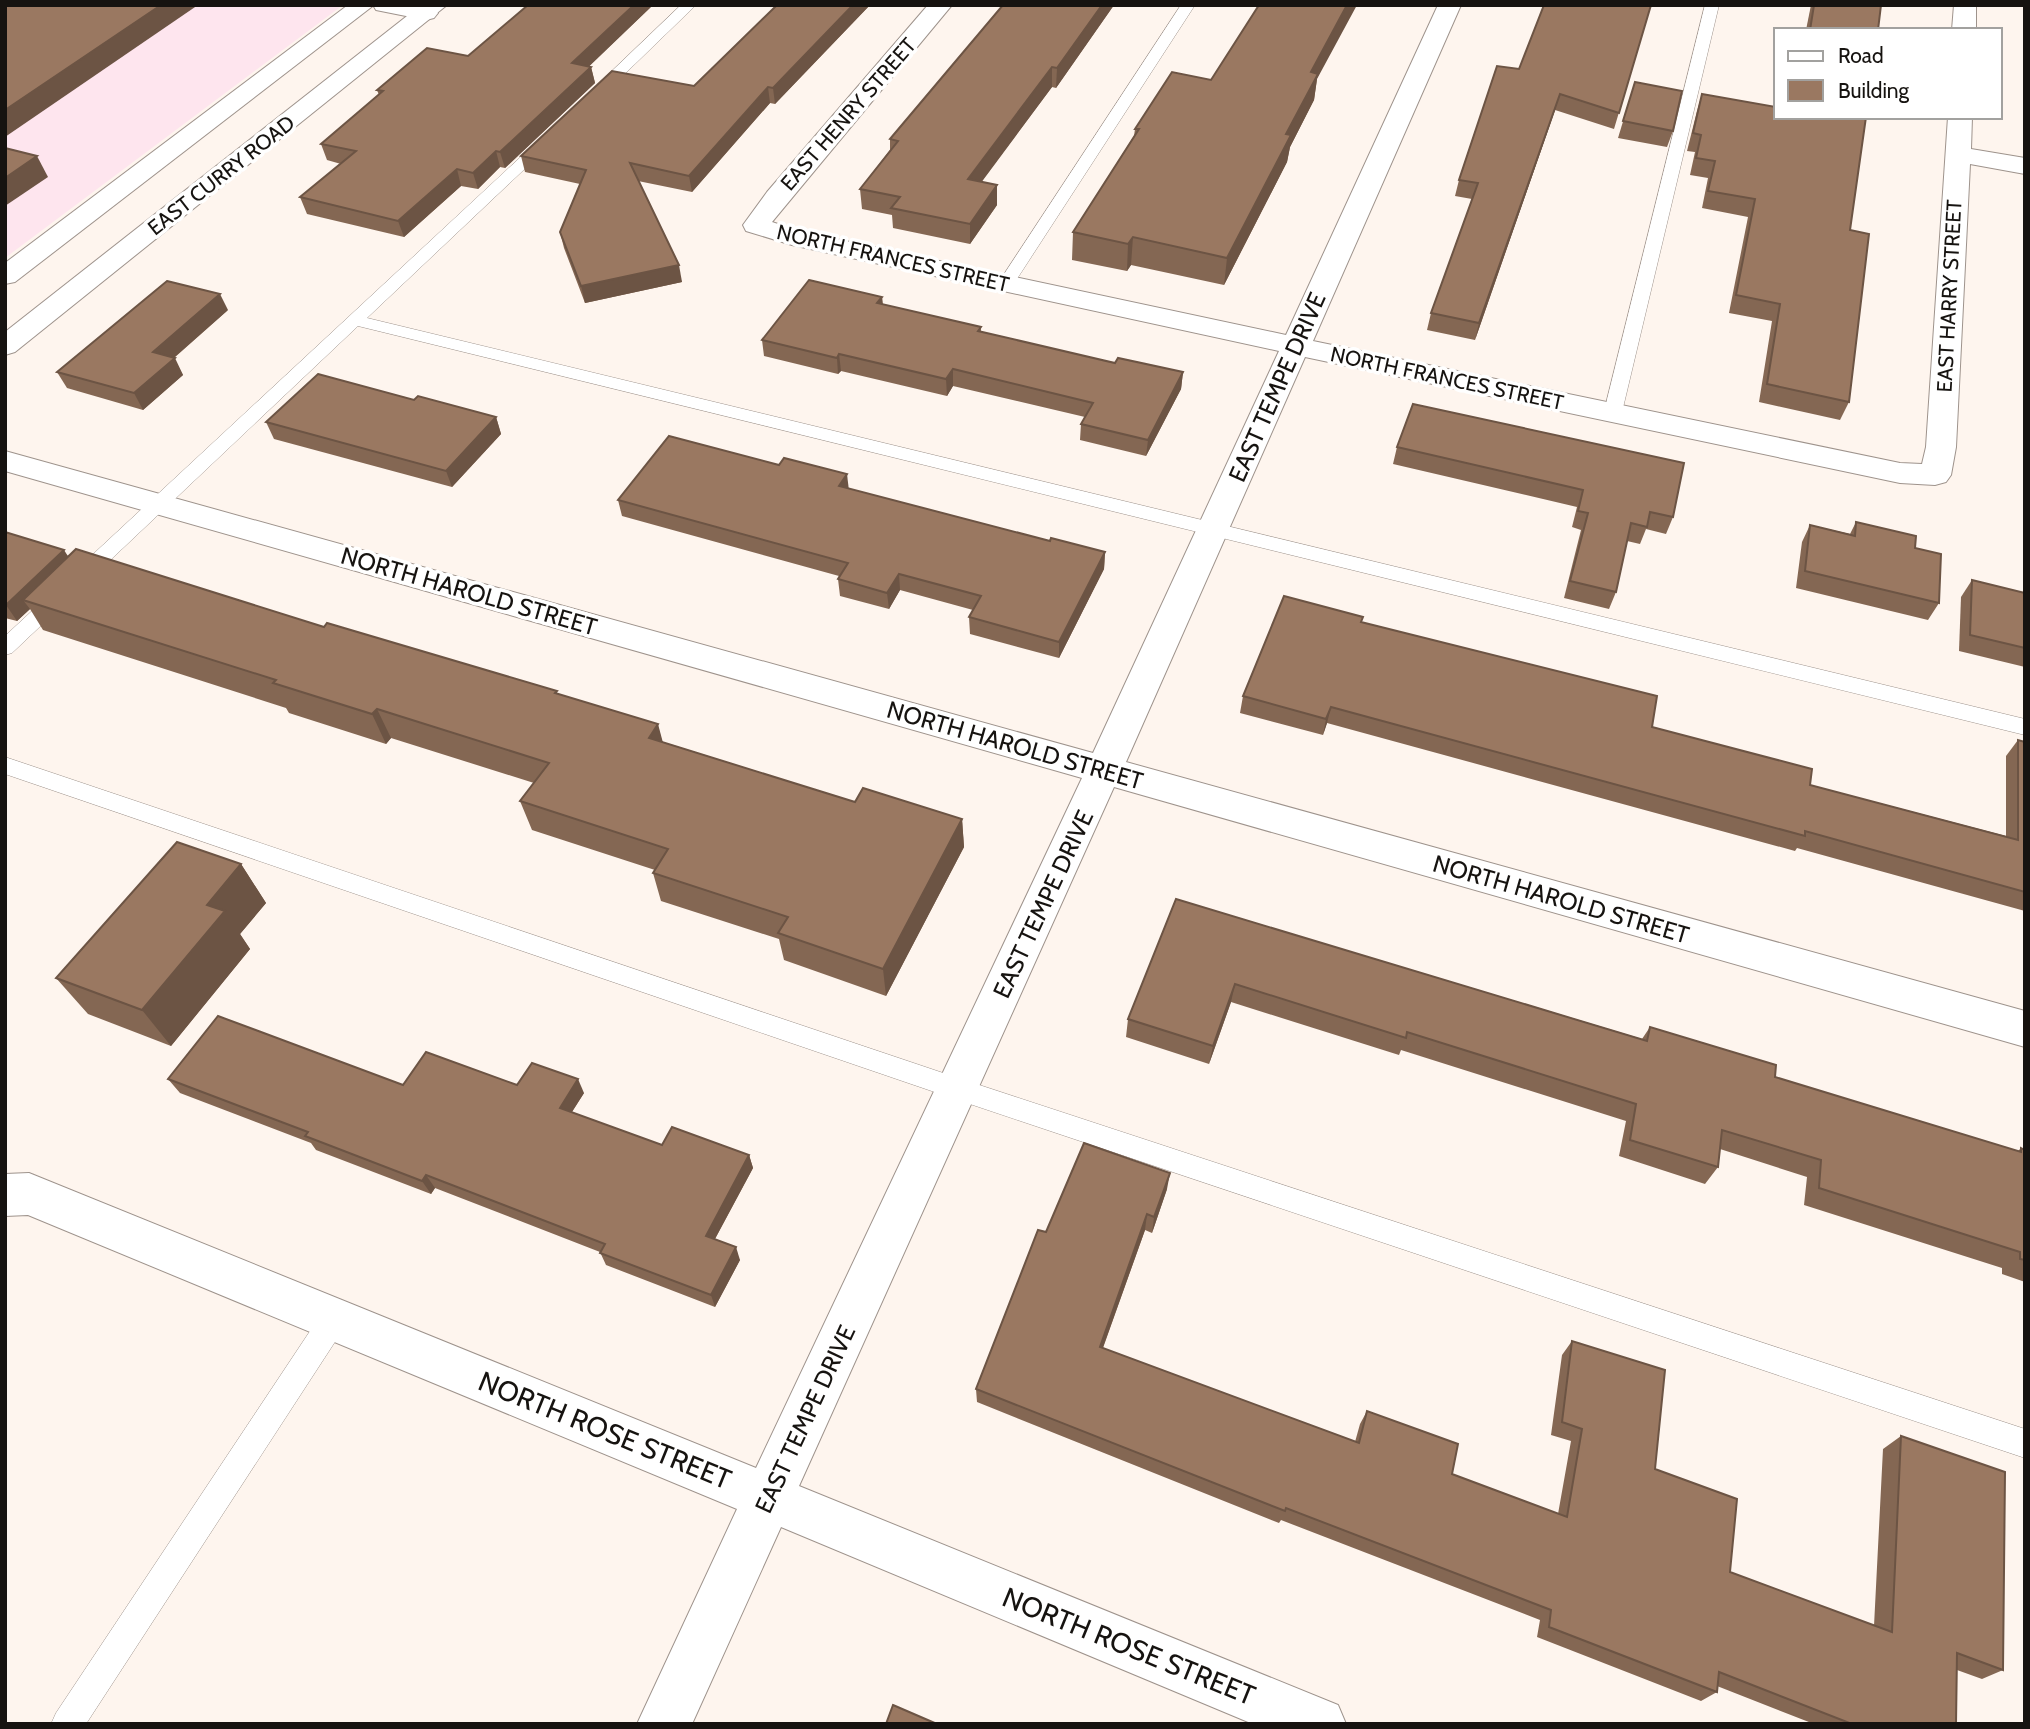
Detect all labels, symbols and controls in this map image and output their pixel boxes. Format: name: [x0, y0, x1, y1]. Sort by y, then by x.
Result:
legend: [1774, 28, 2002, 119]
street label: EAST HENRY STREET: [775, 33, 921, 195]
text: Road: [1838, 43, 1884, 68]
text: Building: [1838, 78, 1910, 103]
street label: EAST CURRY ROAD: [143, 110, 299, 240]
street label: EAST HARRY STREET: [1931, 199, 1967, 393]
street label: NORTH FRANCES STREET: [774, 219, 1012, 297]
street label: EAST TEMPE DRIVE: [1222, 288, 1332, 486]
street label: NORTH FRANCES STREET: [1328, 341, 1566, 415]
street label: NORTH HAROLD STREET: [338, 541, 601, 642]
street label: NORTH HAROLD STREET: [884, 695, 1147, 796]
street label: EAST TEMPE DRIVE: [987, 805, 1099, 1003]
street label: NORTH HAROLD STREET: [1430, 849, 1693, 950]
street label: EAST TEMPE DRIVE: [749, 1320, 861, 1518]
street label: NORTH ROSE STREET: [474, 1364, 736, 1496]
street label: NORTH ROSE STREET: [998, 1580, 1260, 1712]

